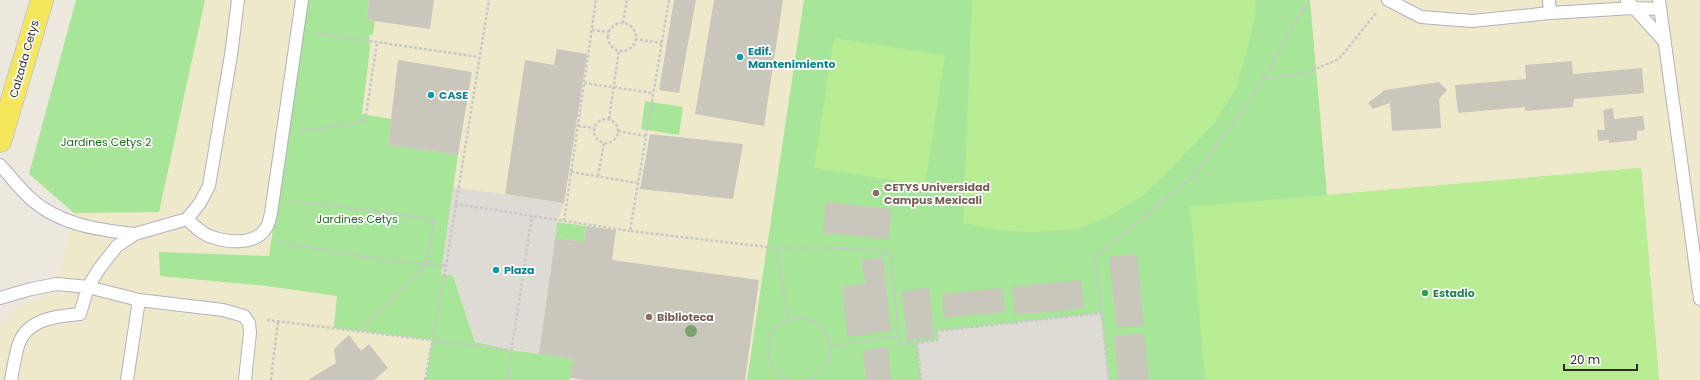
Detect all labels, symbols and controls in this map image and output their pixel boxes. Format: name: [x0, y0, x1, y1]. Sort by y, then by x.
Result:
street label: Calzada Cetys: [5, 18, 43, 100]
place label: Edif. Mantenimiento: [748, 43, 835, 72]
marker: Edif. Mantenimiento: [735, 52, 745, 62]
place label: CASE: [439, 87, 468, 103]
marker: CASE: [426, 90, 436, 100]
park label: Jardines Cetys 2: [61, 134, 151, 150]
place label: CETYS Universidad Campus Mexicali: [884, 179, 990, 208]
marker: CETYS Universidad Campus Mexicali: [871, 188, 881, 198]
park label: Jardines Cetys: [316, 211, 398, 227]
place label: Plaza: [504, 262, 535, 278]
marker: Plaza: [491, 265, 501, 275]
place label: Estadio: [1433, 285, 1475, 301]
marker: Estadio: [1420, 288, 1430, 298]
place label: Biblioteca: [657, 309, 714, 325]
marker: Biblioteca: [644, 312, 654, 322]
scale bar: [1564, 346, 1637, 372]
text: 20 m: [1570, 351, 1600, 368]

